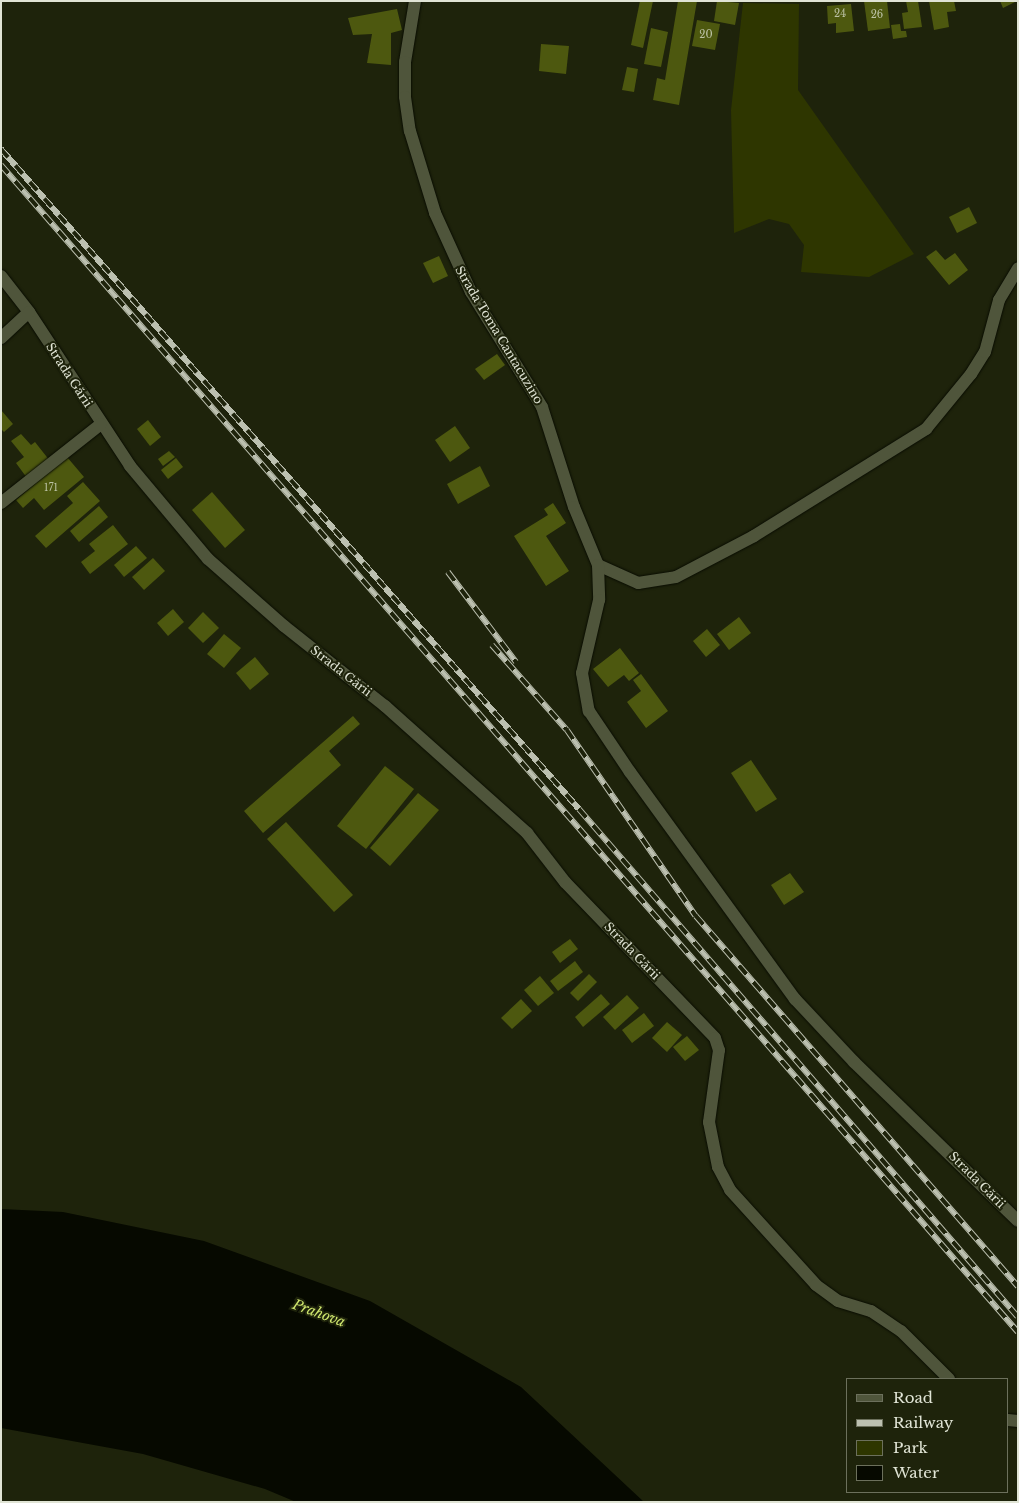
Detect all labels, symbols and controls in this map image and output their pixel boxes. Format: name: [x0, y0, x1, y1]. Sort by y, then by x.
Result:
house number: 24: [834, 8, 846, 20]
house number: 26: [871, 9, 883, 21]
house number: 20: [699, 29, 713, 41]
street label: Strada Toma Cantacuzino: [452, 263, 546, 407]
street label: Strada Gării: [43, 340, 95, 410]
house number: 171: [44, 482, 58, 494]
street label: Strada Gării: [307, 643, 375, 699]
street label: Strada Gării: [601, 919, 663, 983]
street label: Strada Gării: [946, 1149, 1008, 1211]
water label: Prahova: [290, 1296, 348, 1330]
legend: [846, 1378, 1009, 1493]
text: Road: [893, 1388, 933, 1407]
text: Railway: [893, 1413, 953, 1432]
text: Park: [893, 1438, 928, 1457]
text: Water: [893, 1463, 939, 1482]

